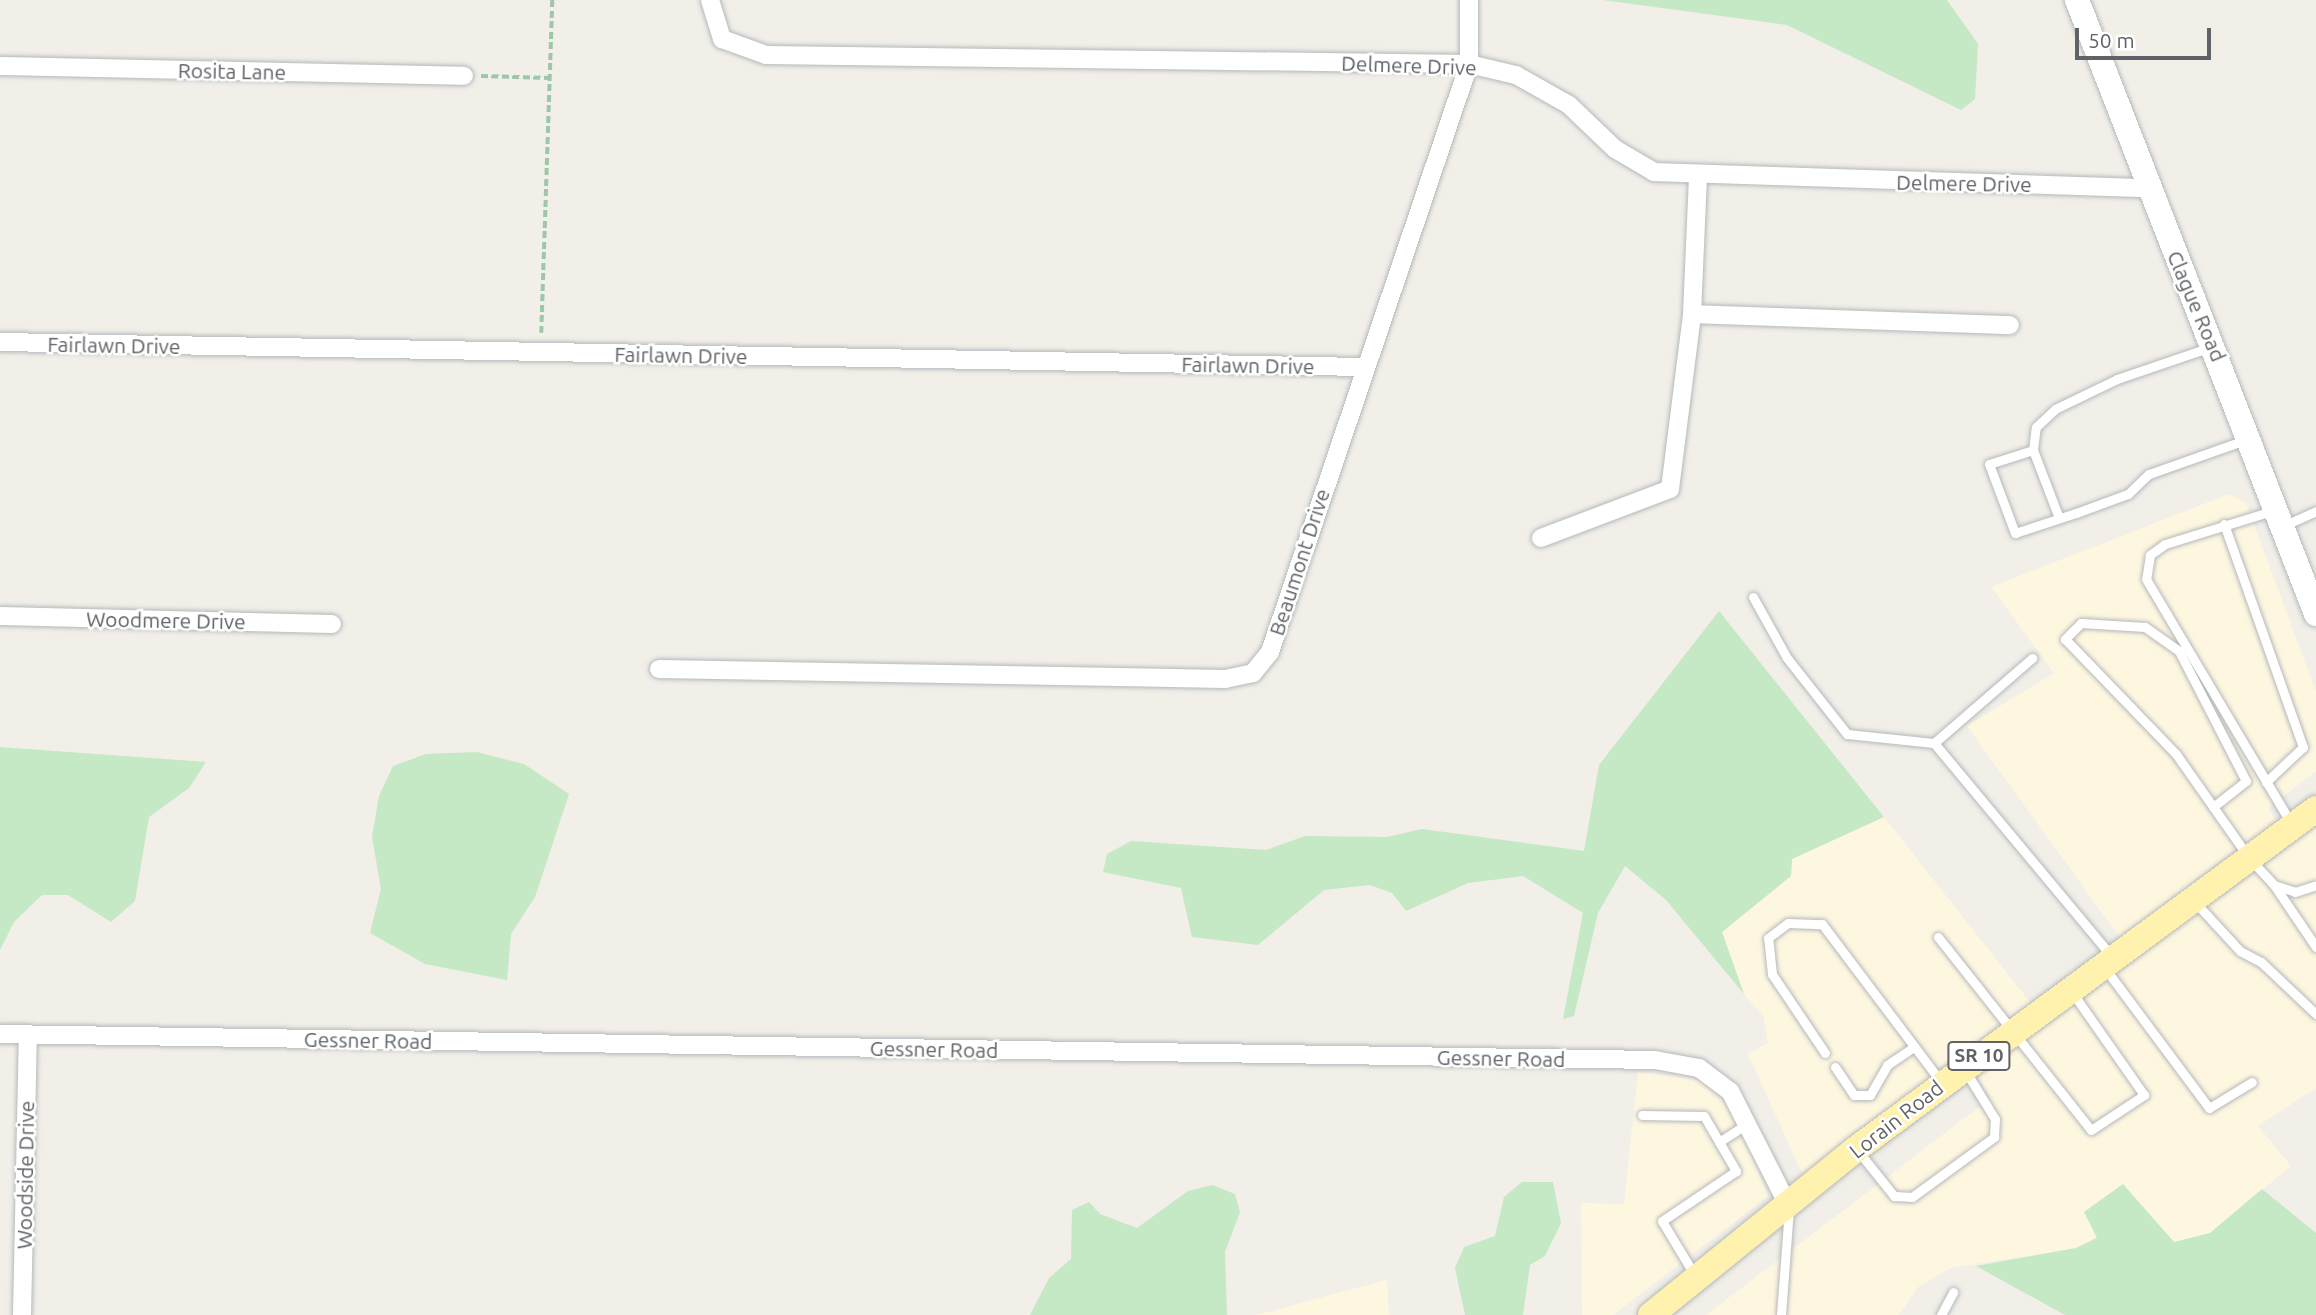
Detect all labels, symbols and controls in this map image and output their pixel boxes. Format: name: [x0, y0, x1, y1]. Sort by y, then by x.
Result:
scale bar: [2078, 14, 2214, 58]
text: 50 m: [2088, 28, 2135, 52]
street label: Delmere Drive: [1341, 50, 1477, 80]
street label: Rosita Lane: [178, 57, 286, 85]
street label: Delmere Drive: [1896, 169, 2032, 197]
street label: Clague Road: [2162, 247, 2232, 365]
street label: Fairlawn Drive: [47, 331, 181, 359]
street label: Fairlawn Drive: [614, 341, 748, 369]
street label: Fairlawn Drive: [1181, 351, 1315, 379]
street label: Beaumont Drive: [1263, 485, 1335, 639]
street label: Woodmere Drive: [86, 606, 246, 634]
street label: Gessner Road: [304, 1026, 432, 1054]
street label: Gessner Road: [870, 1035, 998, 1063]
road number: SR 10: [1946, 1040, 2012, 1072]
street label: Gessner Road: [1437, 1044, 1565, 1072]
street label: Lorain Road: [1844, 1075, 1948, 1163]
street label: Woodside Drive: [11, 1101, 39, 1249]

